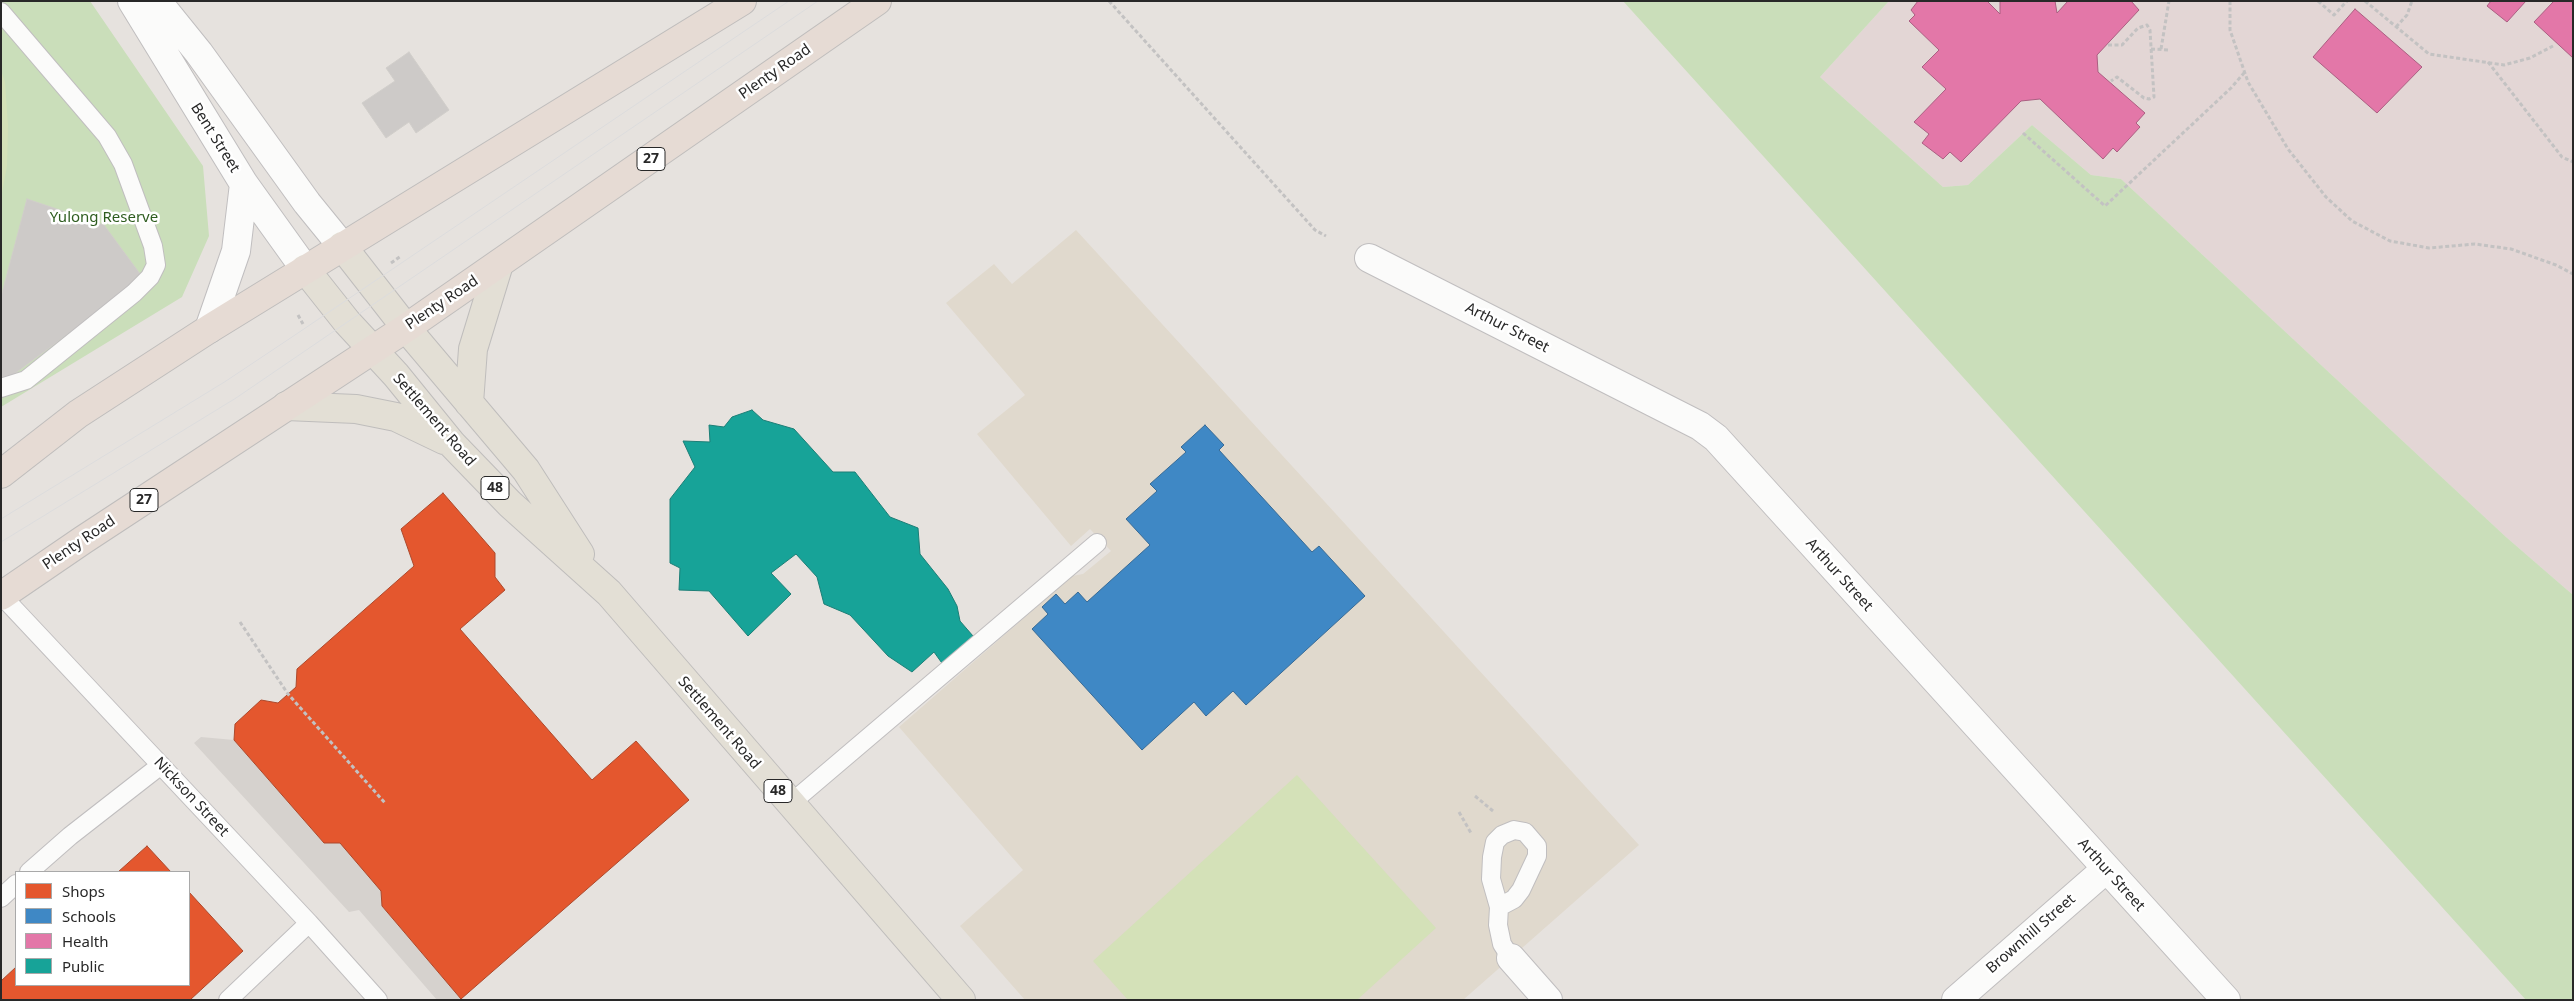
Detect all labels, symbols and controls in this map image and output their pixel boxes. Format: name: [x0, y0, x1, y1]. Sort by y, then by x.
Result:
street label: Plenty Road: [736, 41, 814, 103]
street label: Bent Street: [187, 100, 243, 176]
road number: 27: [637, 148, 665, 170]
park label: Yulong Reserve: [50, 209, 158, 227]
street label: Plenty Road: [402, 272, 482, 334]
street label: Arthur Street: [1462, 299, 1552, 357]
street label: Settlement Road: [389, 370, 479, 470]
road number: 48: [481, 476, 509, 499]
road number: 27: [130, 488, 158, 512]
street label: Plenty Road: [39, 512, 119, 574]
street label: Arthur Street: [1802, 535, 1876, 615]
street label: Settlement Road: [674, 673, 764, 773]
street label: Nickson Street: [150, 754, 232, 840]
road number: 48: [764, 779, 792, 802]
street label: Arthur Street: [2074, 835, 2148, 915]
legend: [15, 871, 190, 986]
text: Shops: [62, 881, 105, 901]
street label: Brownhill Street: [1983, 890, 2079, 978]
text: Schools: [62, 906, 116, 926]
text: Health: [62, 931, 109, 951]
text: Public: [62, 956, 105, 976]

